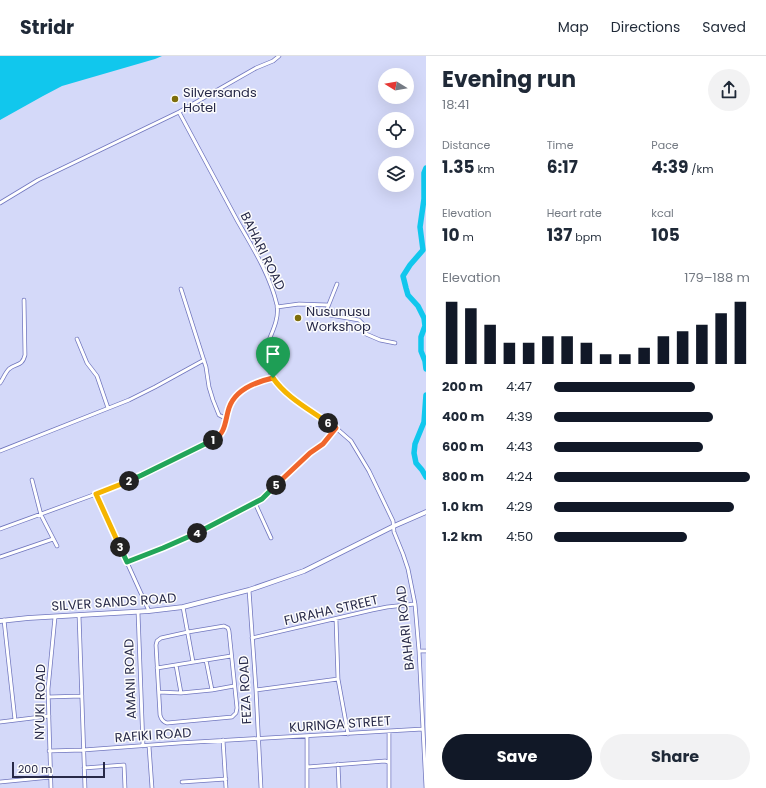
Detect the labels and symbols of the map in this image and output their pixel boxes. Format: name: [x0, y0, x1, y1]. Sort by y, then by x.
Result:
north arrow: [378, 68, 414, 104]
place label: Silversands Hotel: [183, 83, 257, 117]
marker: Silversands Hotel: [170, 94, 180, 104]
street label: BAHARI ROAD: [236, 209, 290, 293]
place label: Nusunusu Workshop: [306, 302, 371, 336]
marker: Nusunusu Workshop: [293, 313, 303, 323]
pin: [256, 337, 290, 378]
pin: 6: [318, 413, 338, 433]
pin: 1: [203, 430, 223, 450]
pin: 2: [119, 471, 139, 491]
pin: 5: [266, 475, 286, 495]
pin: 4: [187, 523, 207, 543]
pin: 3: [110, 537, 130, 557]
street label: BAHARI ROAD: [391, 585, 419, 671]
street label: SILVER SANDS ROAD: [51, 588, 177, 616]
street label: FURAHA STREET: [282, 590, 380, 630]
street label: AMANI ROAD: [119, 638, 141, 720]
street label: FEZA ROAD: [234, 655, 256, 725]
street label: NYUKI ROAD: [30, 664, 50, 740]
street label: KURINGA STREET: [288, 711, 392, 737]
street label: RAFIKI ROAD: [114, 723, 192, 747]
scale bar: [12, 760, 105, 779]

